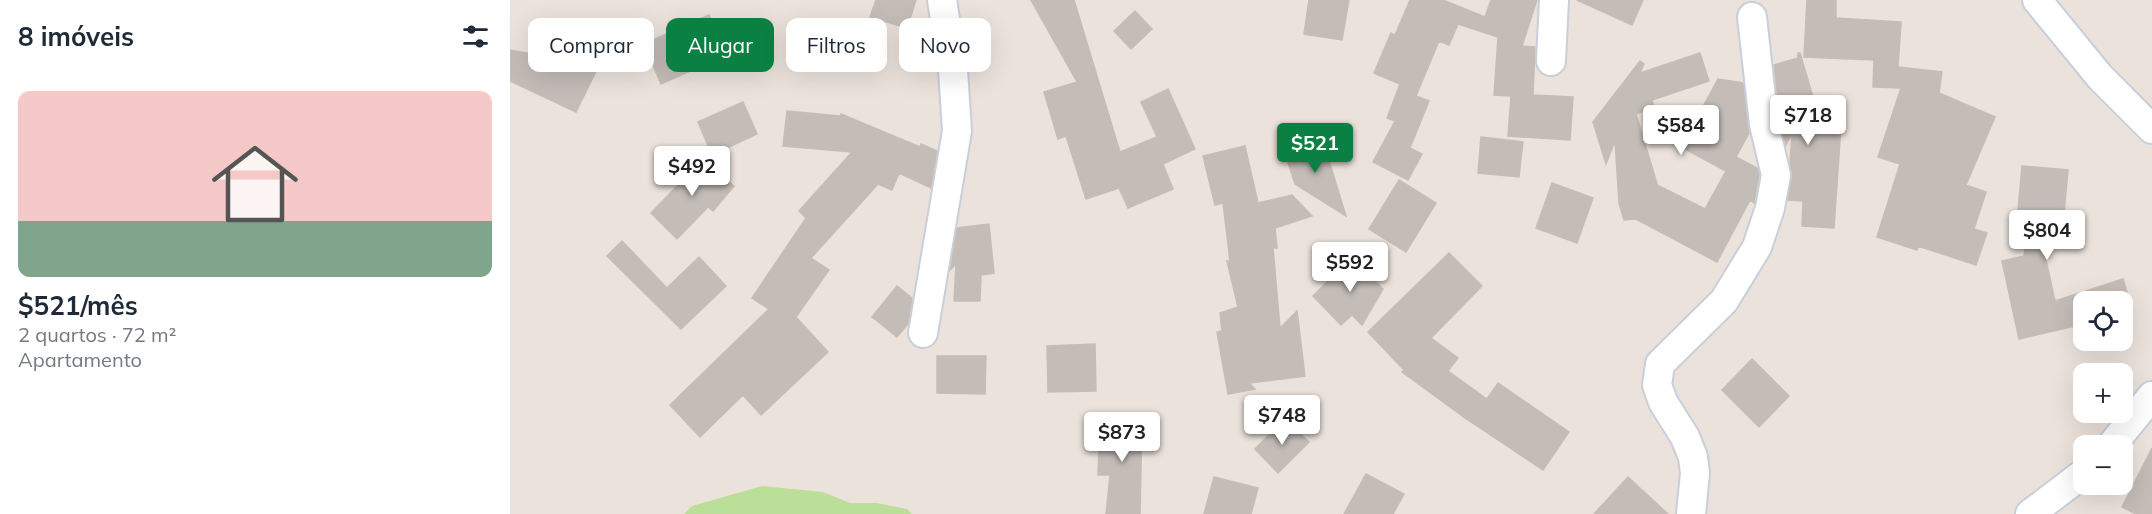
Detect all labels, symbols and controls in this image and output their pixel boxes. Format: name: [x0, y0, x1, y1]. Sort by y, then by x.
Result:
chip: Comprar: [528, 18, 654, 72]
chip: Alugar: [666, 18, 774, 72]
chip: Filtros: [786, 18, 887, 72]
chip: Novo: [899, 18, 991, 72]
text: 8 imóveis: [18, 20, 134, 53]
icon: filters: [459, 20, 492, 53]
pin: $718: [1772, 95, 1844, 146]
text: $718: [1784, 102, 1832, 127]
pin: $584: [1645, 105, 1717, 156]
text: $584: [1657, 112, 1705, 137]
pin: $521: [1279, 123, 1351, 174]
icon: home: [201, 130, 309, 238]
text: $521: [1291, 130, 1339, 155]
pin: $492: [656, 146, 728, 197]
text: $492: [668, 153, 716, 178]
pin: $804: [2011, 210, 2083, 261]
text: $804: [2023, 217, 2071, 242]
pin: $592: [1314, 242, 1386, 293]
text: $592: [1326, 249, 1374, 274]
text: $521/mês: [18, 289, 138, 322]
map controls: [2073, 291, 2133, 495]
button: locate: [2073, 291, 2133, 351]
text: 2 quartos · 72 m²: [18, 322, 176, 347]
text: Apartamento: [18, 347, 142, 372]
button: +: [2073, 363, 2133, 423]
pin: $748: [1246, 395, 1318, 446]
text: $748: [1258, 402, 1306, 427]
pin: $873: [1086, 412, 1158, 463]
text: $873: [1098, 419, 1146, 444]
button: −: [2073, 435, 2133, 495]

